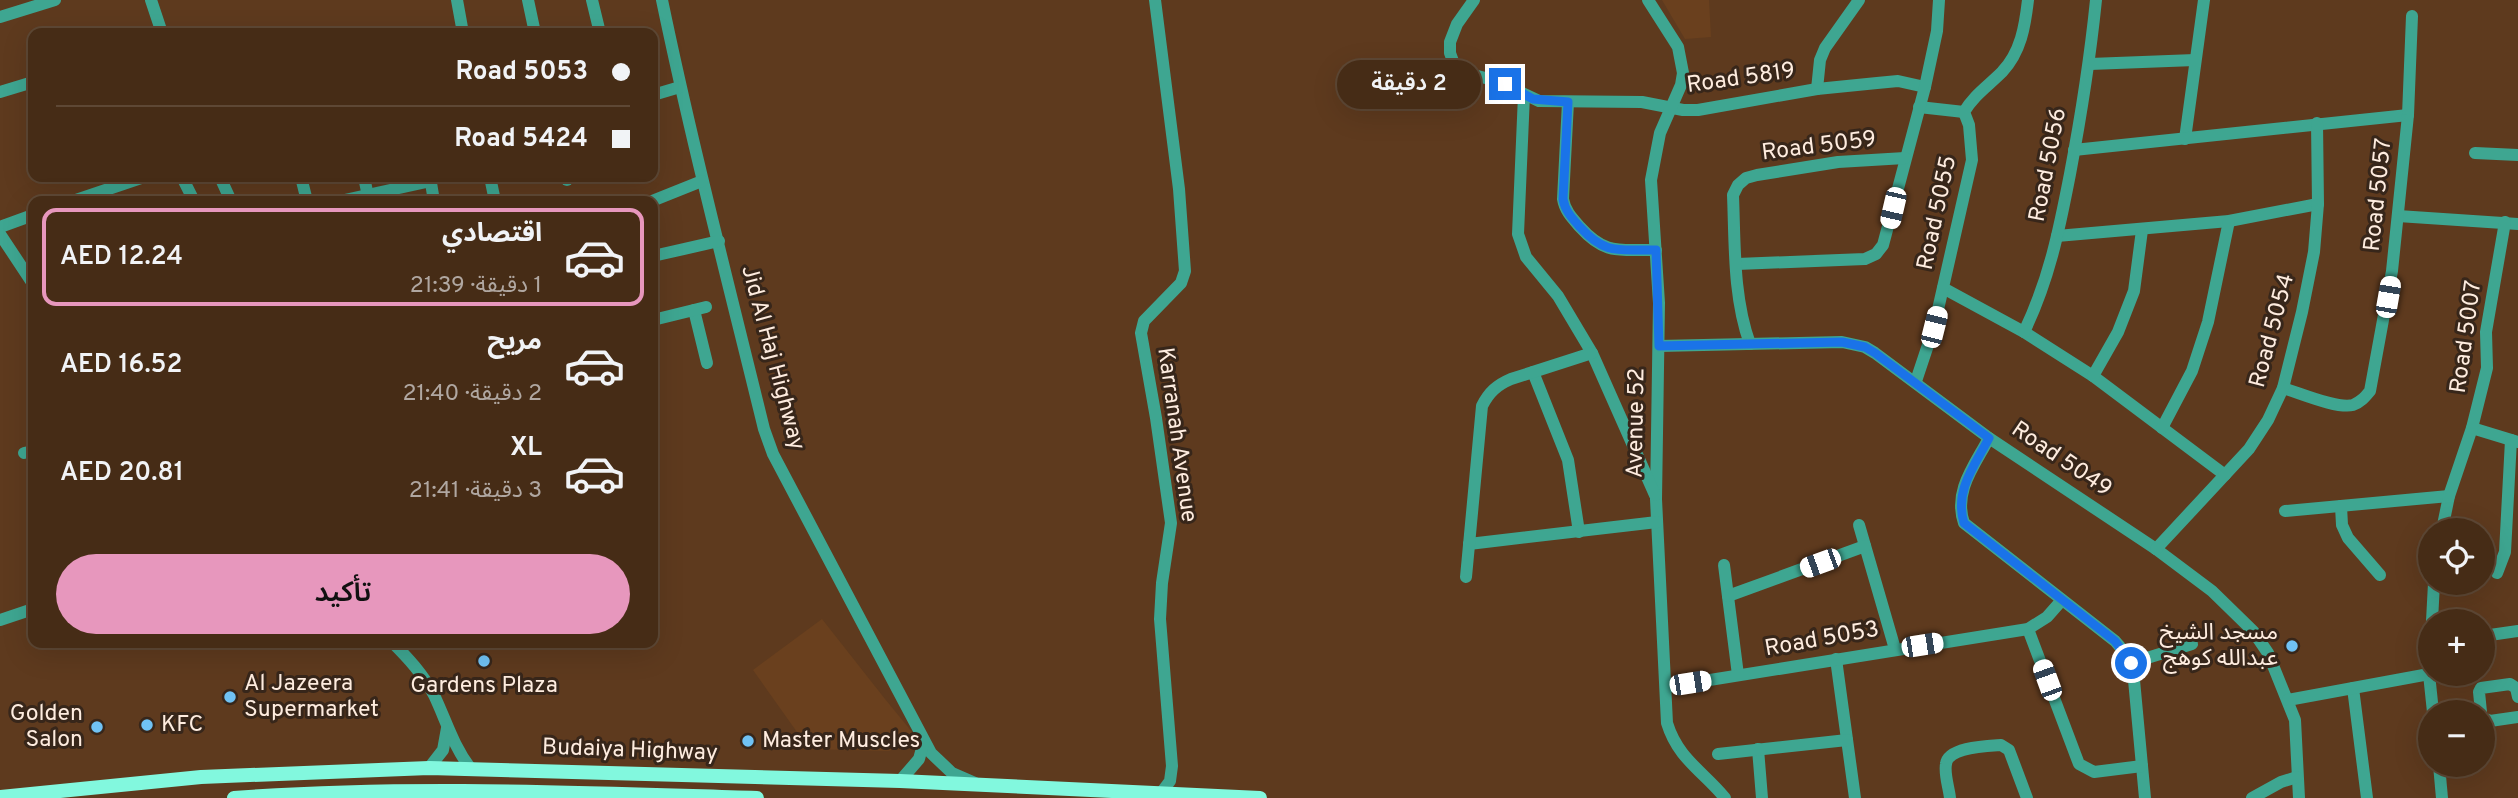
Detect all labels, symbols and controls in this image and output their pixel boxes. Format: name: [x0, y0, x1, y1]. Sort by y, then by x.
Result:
text: Road 5053: [456, 56, 588, 89]
street label: Road 5819: [1685, 57, 1797, 101]
callout: 2 دقيقة: [1337, 60, 1480, 108]
route end: [1489, 68, 1521, 100]
text: 2 دقيقة: [1371, 70, 1447, 99]
street label: Road 5056: [2024, 105, 2074, 225]
text: Road 5424: [454, 123, 588, 156]
street label: Road 5059: [1760, 126, 1878, 168]
street label: Road 5057: [2359, 137, 2399, 253]
street label: Road 5055: [1912, 153, 1964, 273]
car: [1879, 185, 1908, 231]
text: اقتصادي: [442, 218, 542, 251]
icon: car: [563, 226, 626, 289]
text: AED 12.24: [60, 241, 183, 274]
street label: Jid Al Haj Highway: [733, 262, 811, 454]
street label: Road 5054: [2244, 271, 2302, 391]
text: 1 دقيقة · 21:39: [410, 272, 542, 301]
car: [2375, 274, 2402, 320]
street label: Road 5007: [2445, 279, 2489, 395]
car: [1919, 304, 1950, 350]
text: مريح: [487, 326, 542, 359]
icon: car: [563, 334, 626, 397]
street label: Karranah Avenue: [1149, 346, 1203, 524]
text: AED 16.52: [60, 349, 182, 382]
street label: Avenue 52: [1622, 367, 1652, 479]
text: 2 دقيقة · 21:40: [402, 380, 542, 409]
street label: Road 5049: [2005, 416, 2117, 504]
text: XL: [510, 432, 542, 465]
icon: car: [563, 442, 626, 505]
text: AED 20.81: [60, 457, 184, 490]
text: 3 دقيقة · 21:41: [409, 477, 542, 506]
map controls: [2418, 518, 2495, 777]
button: locate: [2418, 518, 2495, 595]
car: [1797, 546, 1844, 580]
button: تأكيد: [56, 554, 630, 634]
button: +: [2418, 609, 2495, 686]
street label: Road 5053: [1762, 616, 1882, 664]
place label: مسجد الشيخ عبدالله كوهج: [2160, 619, 2278, 674]
car: [1900, 631, 1945, 659]
marker: مسجد الشيخ عبدالله كوهج: [2284, 638, 2300, 654]
route start: [2115, 647, 2147, 679]
marker: Gardens Plaza: [476, 653, 492, 669]
car: [2030, 657, 2065, 703]
car: [1668, 669, 1713, 697]
place label: Al Jazeera Supermarket: [244, 670, 379, 725]
place label: Gardens Plaza: [410, 672, 558, 701]
marker: Al Jazeera Supermarket: [222, 689, 238, 705]
place label: Golden Salon: [10, 700, 83, 755]
button: −: [2418, 700, 2495, 777]
place label: KFC: [161, 711, 203, 740]
marker: KFC: [139, 717, 155, 733]
marker: Golden Salon: [89, 719, 105, 735]
place label: Master Muscles: [762, 727, 920, 756]
street label: Budaiya Highway: [542, 733, 718, 769]
marker: Master Muscles: [740, 733, 756, 749]

